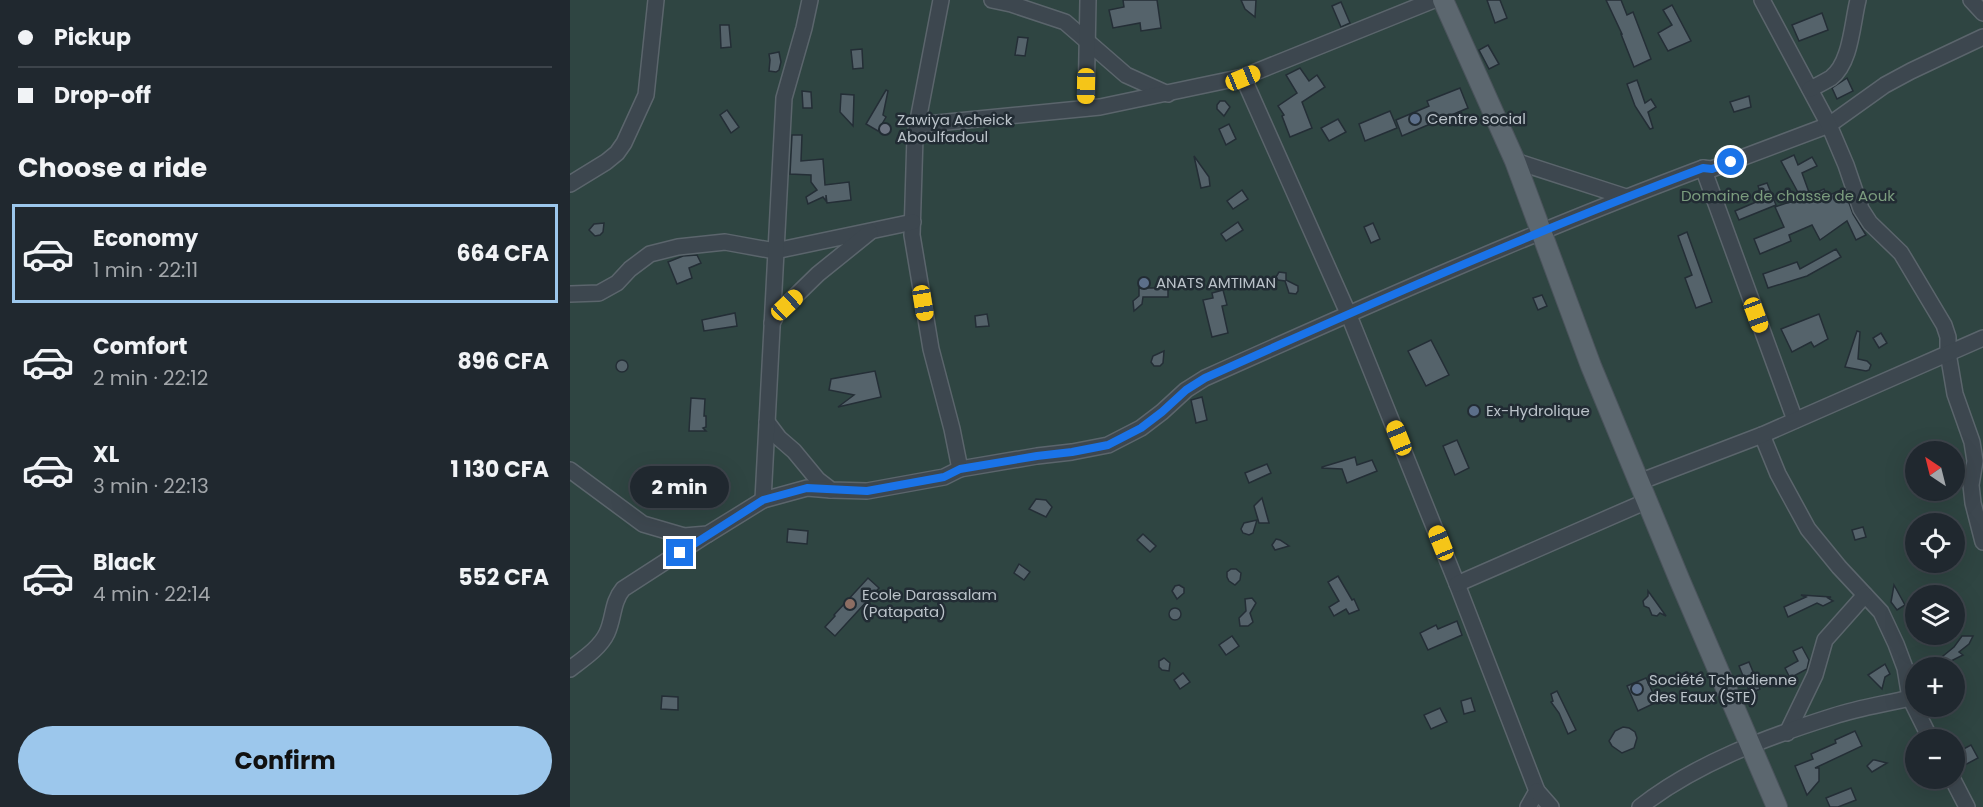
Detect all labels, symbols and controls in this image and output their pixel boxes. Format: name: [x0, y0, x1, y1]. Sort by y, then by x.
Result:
text: Pickup: [54, 22, 131, 53]
car: [1223, 63, 1263, 93]
car: [1077, 68, 1095, 104]
text: Drop-off: [54, 80, 151, 111]
place label: Centre social: [1427, 108, 1526, 129]
place label: Zawiya Acheick Aboulfadoul: [897, 109, 1013, 147]
marker: Centre social: [1408, 112, 1422, 126]
marker: Zawiya Acheick Aboulfadoul: [878, 122, 892, 136]
route start: [1717, 148, 1744, 175]
text: Choose a ride: [18, 149, 207, 186]
park label: Domaine de chasse de Aouk: [1681, 185, 1895, 206]
text: Economy: [93, 223, 198, 254]
icon: car: [21, 227, 75, 281]
text: 664 CFA: [456, 238, 549, 269]
text: 1 min · 22:11: [93, 256, 198, 284]
place label: ANATS AMTIMAN: [1156, 272, 1276, 293]
marker: ANATS AMTIMAN: [1137, 276, 1151, 290]
car: [911, 284, 935, 322]
car: [768, 286, 806, 324]
car: [1741, 295, 1771, 335]
text: Comfort: [93, 331, 187, 362]
icon: car: [21, 335, 75, 389]
text: 896 CFA: [458, 346, 549, 377]
text: 2 min · 22:12: [93, 364, 208, 392]
place label: Ex-Hydrolique: [1486, 400, 1590, 421]
marker: Ex-Hydrolique: [1467, 404, 1481, 418]
car: [1384, 418, 1414, 458]
text: XL: [93, 439, 119, 470]
north arrow: [1905, 441, 1965, 501]
map controls: [1905, 441, 1965, 789]
icon: car: [21, 443, 75, 497]
text: 1 130 CFA: [450, 454, 549, 485]
callout: 2 min: [630, 466, 730, 508]
text: 3 min · 22:13: [93, 472, 209, 500]
text: 2 min: [651, 473, 708, 501]
button: locate: [1905, 513, 1965, 573]
car: [1426, 523, 1456, 563]
route end: [666, 539, 693, 566]
text: Black: [93, 547, 156, 578]
icon: car: [21, 551, 75, 605]
text: 552 CFA: [458, 562, 549, 593]
text: 4 min · 22:14: [93, 580, 210, 608]
place label: Ecole Darassalam (Patapata): [862, 584, 997, 622]
button: layers: [1905, 585, 1965, 645]
marker: Ecole Darassalam (Patapata): [843, 597, 857, 611]
button: +: [1905, 657, 1965, 717]
place label: Société Tchadienne des Eaux (STE): [1649, 669, 1797, 707]
marker: Société Tchadienne des Eaux (STE): [1630, 682, 1644, 696]
button: Confirm: [18, 726, 552, 795]
button: −: [1905, 729, 1965, 789]

